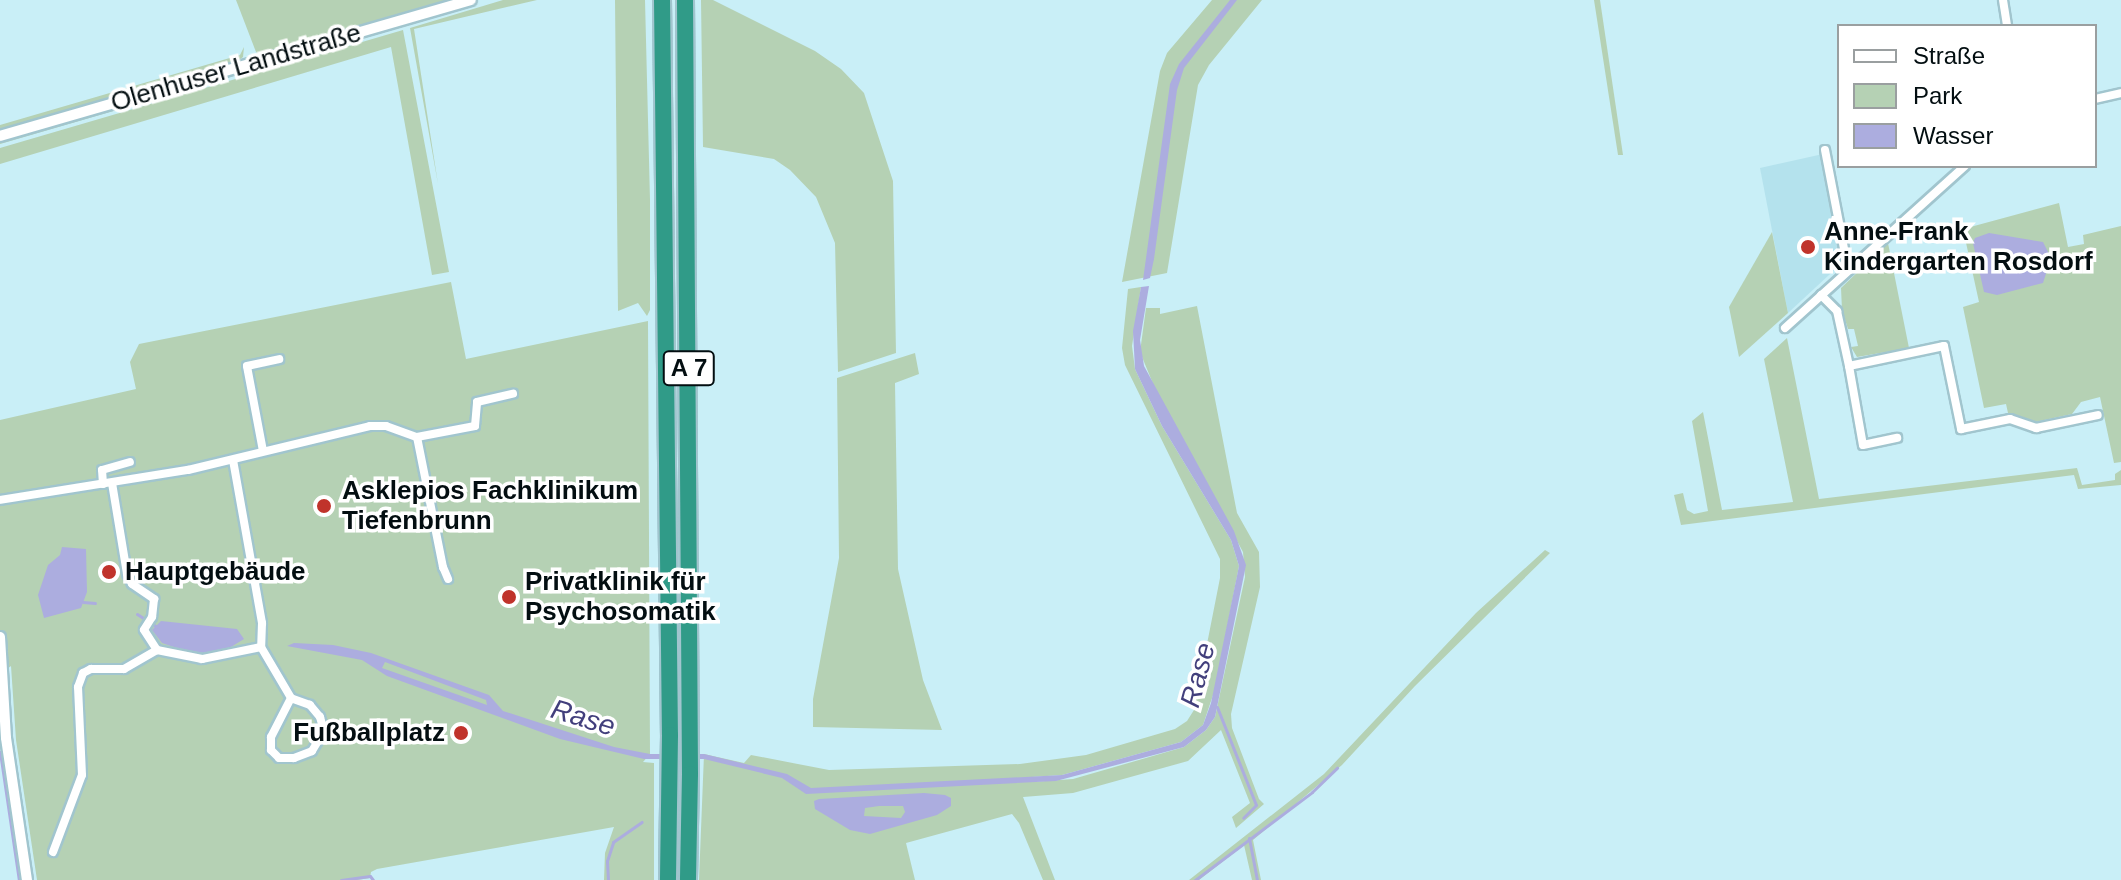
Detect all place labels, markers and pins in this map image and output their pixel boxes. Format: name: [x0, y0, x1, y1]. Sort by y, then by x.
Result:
place label: Anne-Frank Kindergarten Rosdorf: [1824, 216, 2093, 278]
marker: Anne-Frank Kindergarten Rosdorf: [1799, 238, 1817, 256]
place label: Asklepios Fachklinikum Tiefenbrunn: [342, 475, 638, 536]
marker: Asklepios Fachklinikum Tiefenbrunn: [313, 495, 335, 517]
place label: Hauptgebäude: [125, 556, 306, 588]
marker: Hauptgebäude: [100, 563, 118, 581]
place label: Privatklinik für Psychosomatik: [525, 566, 716, 628]
marker: Privatklinik für Psychosomatik: [500, 588, 518, 606]
place label: Fußballplatz: [293, 717, 445, 749]
marker: Fußballplatz: [452, 724, 470, 742]

